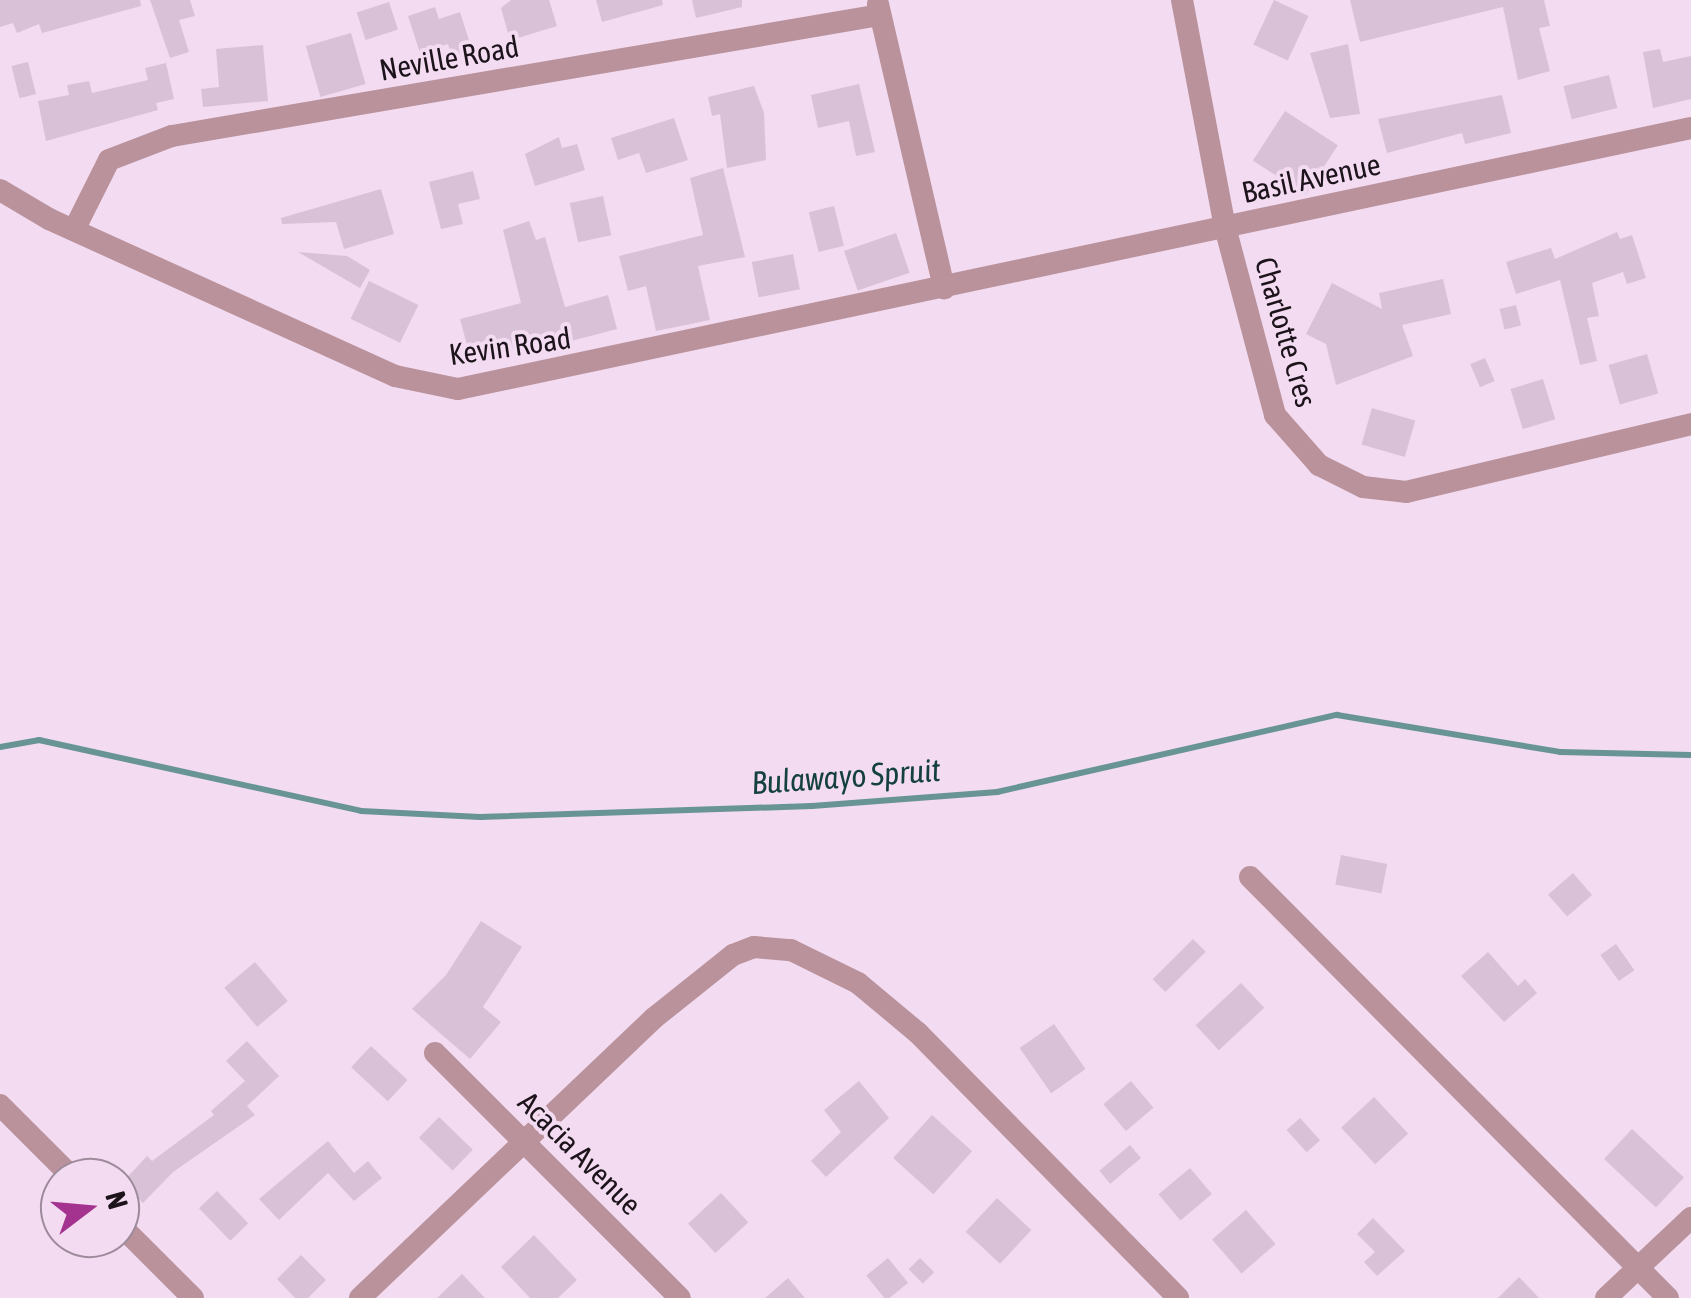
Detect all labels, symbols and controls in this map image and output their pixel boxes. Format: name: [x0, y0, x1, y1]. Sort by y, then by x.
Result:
street label: Neville Road: [377, 28, 521, 88]
street label: Basil Avenue: [1238, 146, 1384, 210]
street label: Charlotte Cres: [1247, 253, 1325, 411]
street label: Kevin Road: [447, 320, 573, 372]
water label: Bulawayo Spruit: [750, 751, 942, 803]
street label: Acacia Avenue: [511, 1084, 649, 1222]
north arrow: [40, 1158, 140, 1258]
text: N: [99, 1188, 135, 1213]

